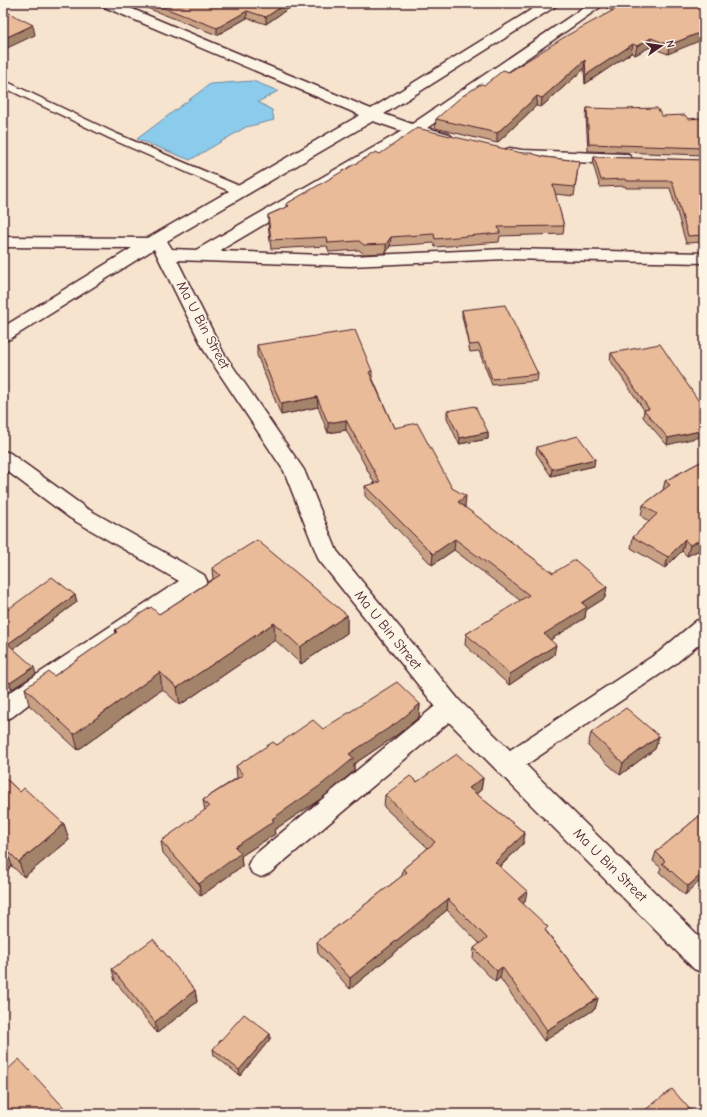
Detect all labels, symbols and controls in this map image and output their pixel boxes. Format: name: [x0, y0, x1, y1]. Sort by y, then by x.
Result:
north arrow: [641, 26, 681, 66]
text: N: [663, 39, 677, 49]
street label: Ma U Bin Street: [173, 278, 234, 373]
street label: Ma U Bin Street: [351, 587, 426, 674]
street label: Ma U Bin Street: [570, 825, 651, 906]

